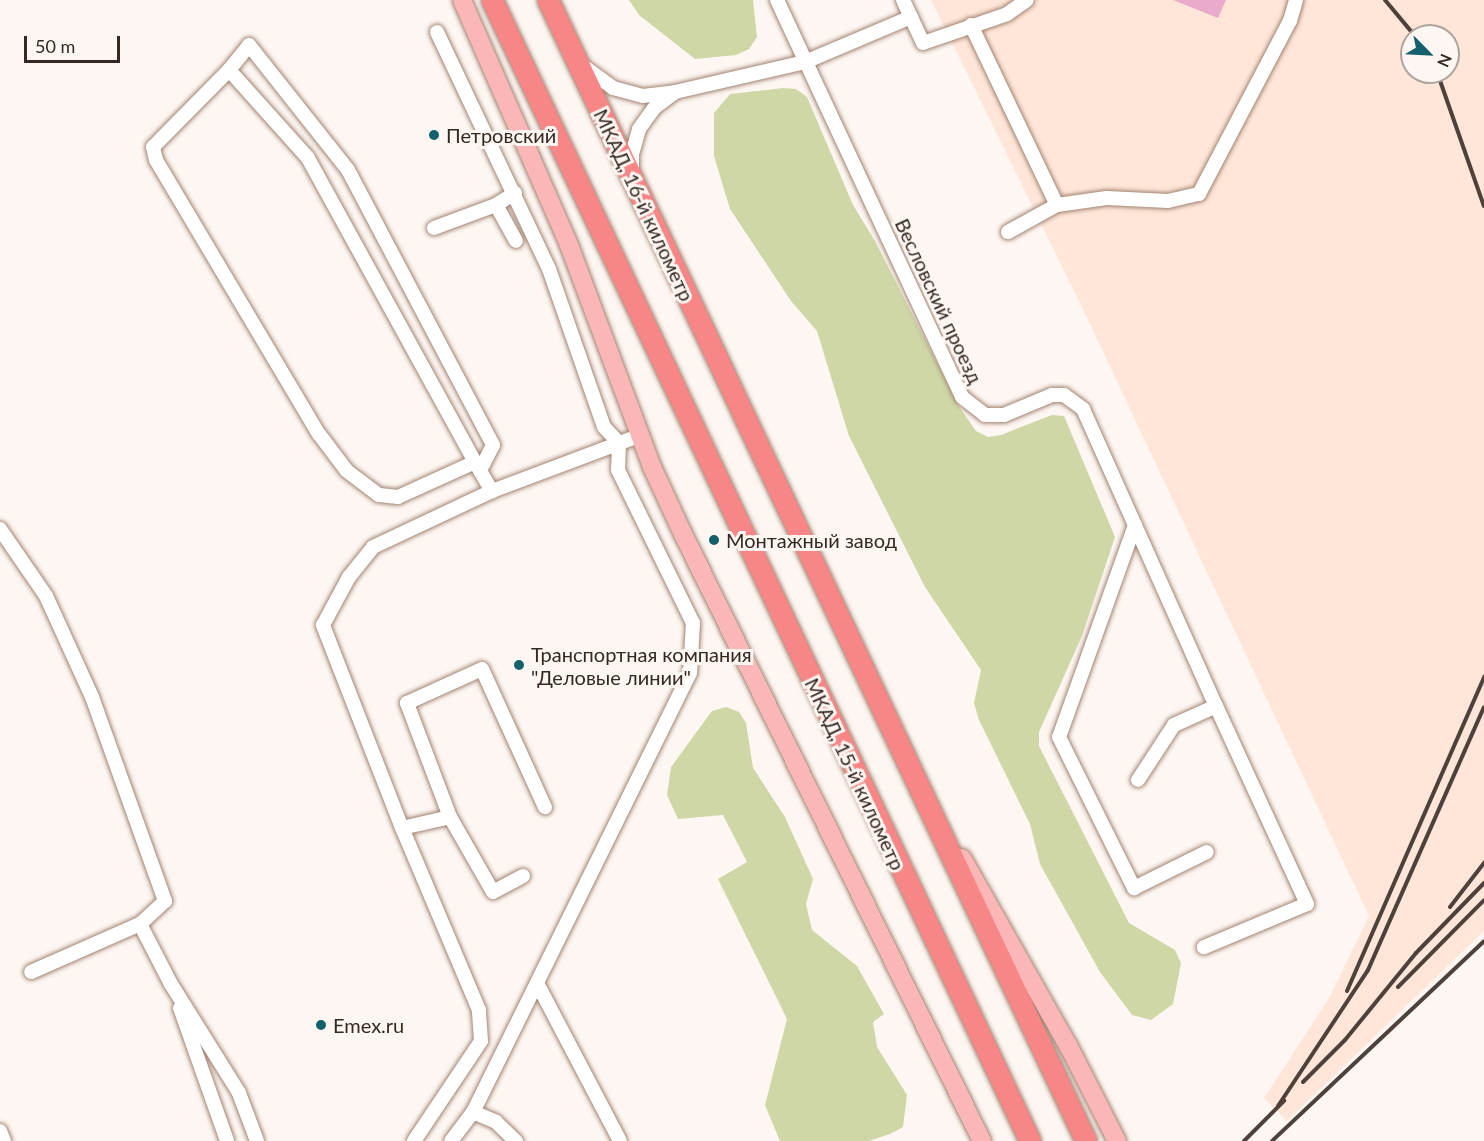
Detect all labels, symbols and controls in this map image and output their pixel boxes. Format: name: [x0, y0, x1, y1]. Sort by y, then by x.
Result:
scale bar: [27, 24, 123, 62]
north arrow: [1400, 24, 1460, 84]
text: 50 m: [35, 35, 75, 57]
text: N: [1434, 51, 1456, 70]
street label: МКАД, 16-й километр: [589, 105, 699, 305]
place label: Петровский: [446, 123, 556, 147]
marker: Петровский: [427, 128, 441, 142]
street label: Весловский проезд: [890, 215, 988, 387]
place label: Монтажный завод: [726, 528, 897, 552]
marker: Монтажный завод: [707, 533, 721, 547]
place label: Транспортная компания "Деловые линии": [531, 642, 752, 689]
marker: Транспортная компания "Деловые линии": [512, 658, 526, 672]
street label: МКАД, 15-й километр: [800, 674, 910, 874]
place label: Emex.ru: [333, 1013, 404, 1037]
marker: Emex.ru: [314, 1018, 328, 1032]

